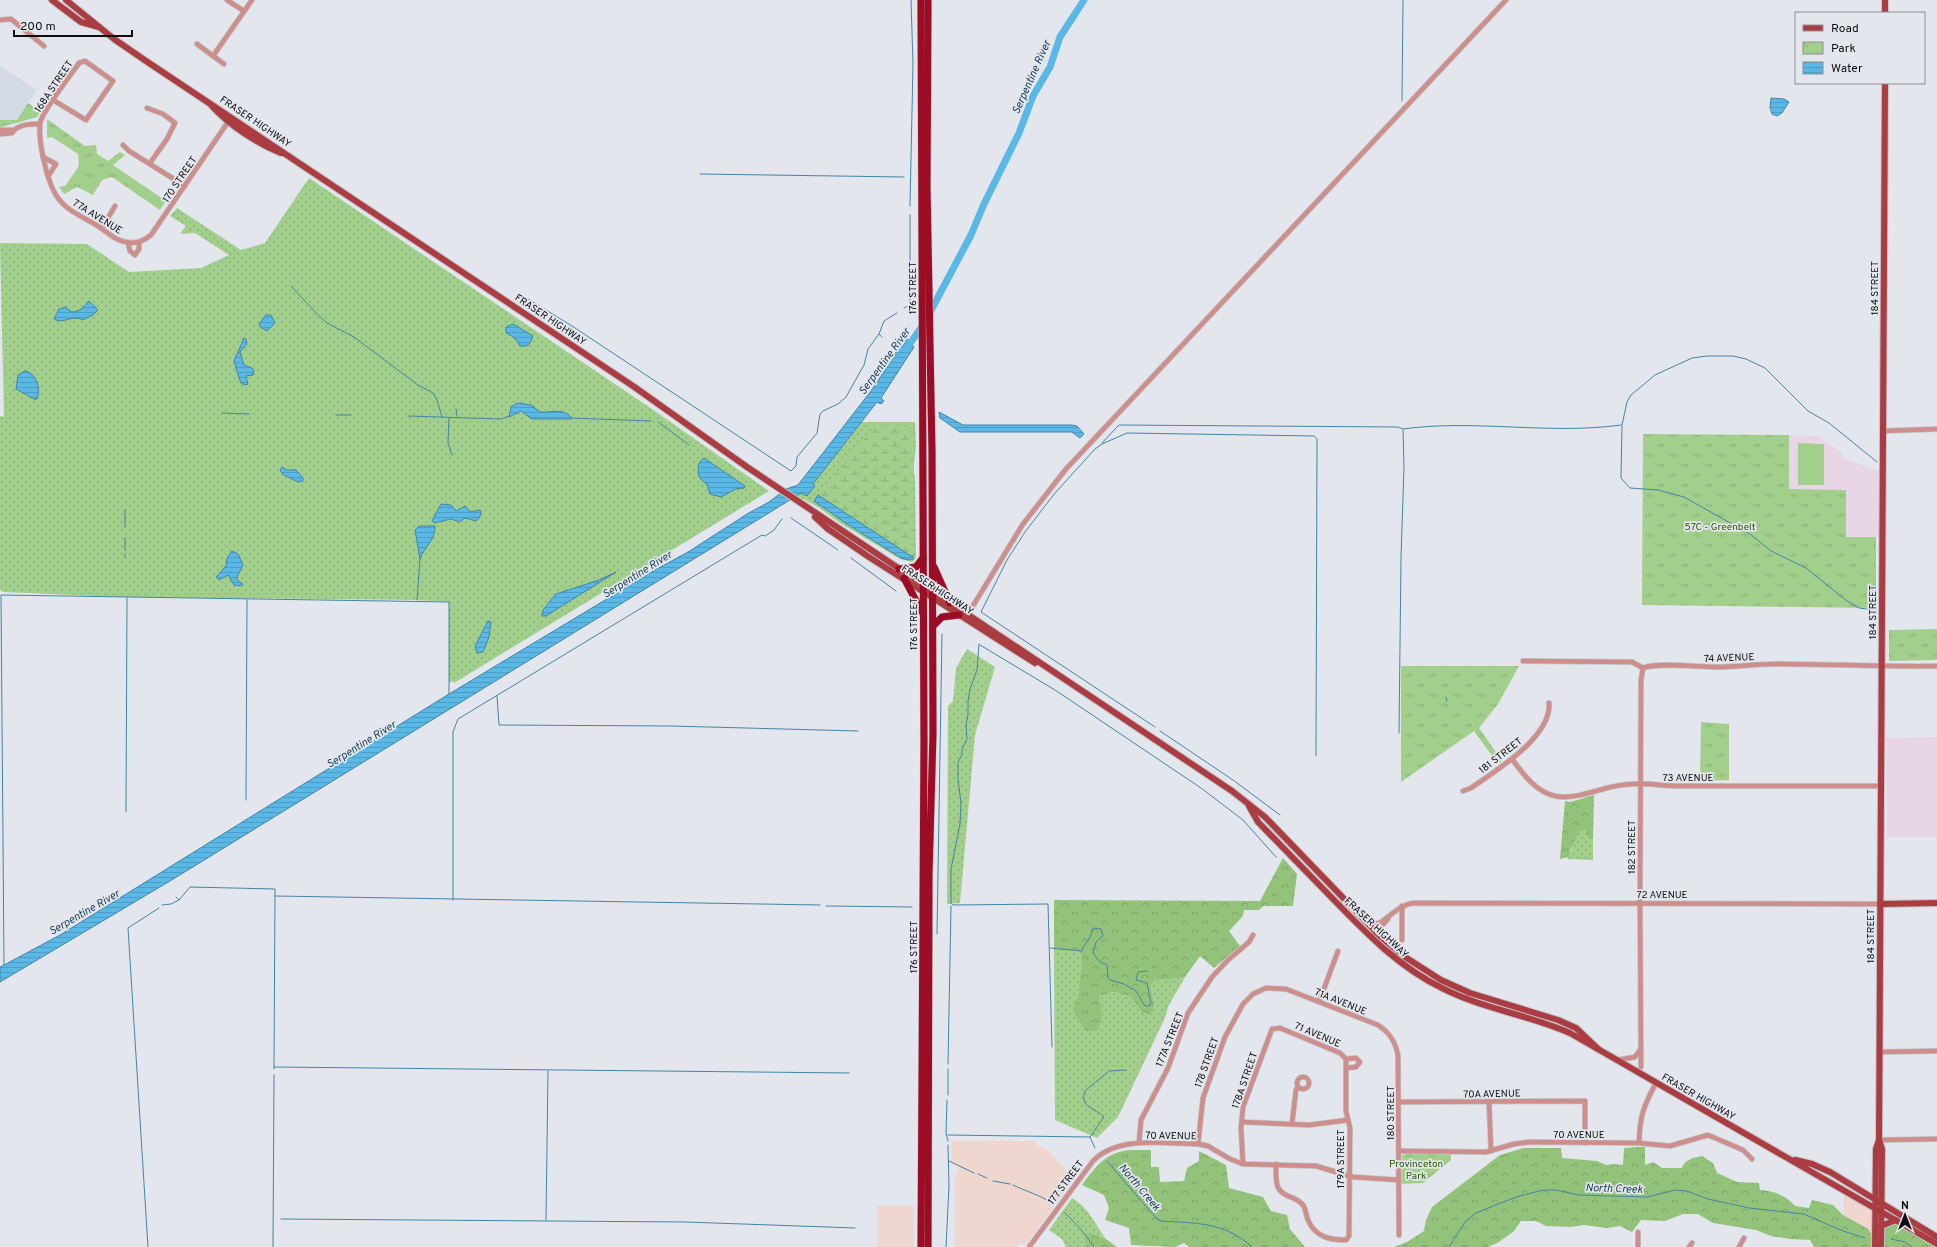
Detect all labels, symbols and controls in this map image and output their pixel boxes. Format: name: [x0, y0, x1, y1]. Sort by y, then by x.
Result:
scale bar: [14, 12, 132, 38]
legend: [1795, 12, 1925, 84]
text: 200 m: [20, 19, 56, 35]
text: Road: [1831, 21, 1859, 37]
water label: Serpentine River: [1009, 38, 1055, 116]
text: Park: [1831, 41, 1856, 57]
street label: 168A STREET: [32, 58, 77, 116]
text: Water: [1831, 61, 1863, 77]
street label: FRASER HIGHWAY: [217, 94, 294, 151]
street label: 170 STREET: [160, 154, 201, 206]
street label: 77A AVENUE: [70, 197, 124, 238]
street label: 176 STREET: [907, 261, 920, 314]
street label: 184 STREET: [1869, 261, 1882, 315]
street label: FRASER HIGHWAY: [512, 292, 589, 349]
water label: Serpentine River: [856, 325, 914, 398]
park label: 57C - Greenbelt: [1685, 521, 1756, 534]
water label: Serpentine River: [600, 548, 676, 602]
street label: FRASER HIGHWAY: [899, 562, 976, 619]
street label: 184 STREET: [1867, 585, 1880, 639]
street label: 176 STREET: [908, 597, 921, 650]
street label: 74 AVENUE: [1704, 651, 1755, 666]
water label: Serpentine River: [324, 718, 400, 772]
street label: 181 STREET: [1476, 735, 1525, 777]
street label: 73 AVENUE: [1662, 772, 1714, 785]
street label: 182 STREET: [1626, 820, 1639, 874]
water label: Serpentine River: [47, 887, 123, 939]
street label: 72 AVENUE: [1636, 889, 1688, 902]
street label: FRASER HIGHWAY: [1341, 895, 1411, 962]
street label: 184 STREET: [1865, 909, 1878, 963]
street label: 176 STREET: [908, 920, 921, 973]
street label: 71A AVENUE: [1312, 986, 1368, 1019]
street label: 177A STREET: [1153, 1010, 1187, 1069]
street label: 71 AVENUE: [1292, 1020, 1343, 1051]
street label: 178 STREET: [1192, 1035, 1223, 1090]
street label: 178A STREET: [1230, 1050, 1261, 1111]
street label: FRASER HIGHWAY: [1659, 1071, 1738, 1124]
street label: 180 STREET: [1385, 1086, 1398, 1140]
street label: 70A AVENUE: [1463, 1087, 1521, 1102]
street label: 179A STREET: [1335, 1129, 1348, 1189]
street label: 70 AVENUE: [1553, 1129, 1605, 1142]
street label: 70 AVENUE: [1145, 1130, 1197, 1143]
street label: 177 STREET: [1045, 1158, 1087, 1208]
park label: Provinceton Park: [1389, 1158, 1443, 1183]
water label: North Creek: [1115, 1161, 1163, 1214]
water label: North Creek: [1585, 1181, 1643, 1197]
north arrow: [1885, 1195, 1925, 1235]
text: N: [1901, 1199, 1909, 1213]

